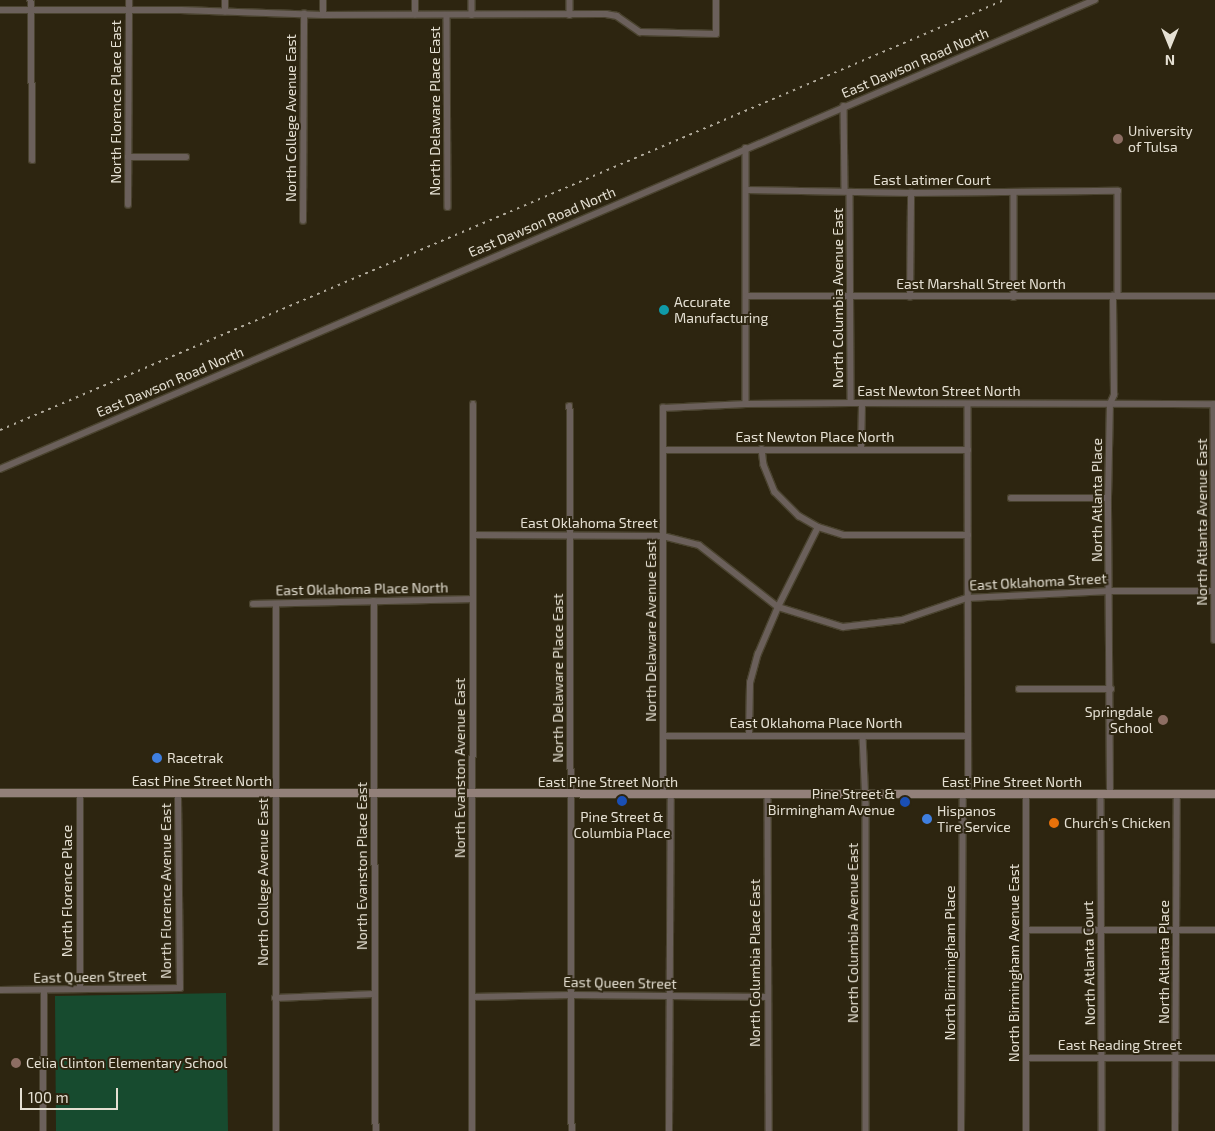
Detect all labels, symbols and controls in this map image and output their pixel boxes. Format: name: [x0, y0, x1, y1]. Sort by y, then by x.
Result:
street label: North Florence Place East: [108, 20, 124, 184]
north arrow: [1145, 20, 1195, 70]
street label: East Dawson Road North: [839, 24, 991, 102]
street label: North Delaware Place East: [427, 26, 443, 196]
street label: North College Avenue East: [283, 34, 299, 202]
text: N: [1165, 52, 1175, 69]
place label: University of Tulsa: [1128, 123, 1193, 156]
marker: University of Tulsa: [1112, 133, 1124, 145]
street label: East Latimer Court: [873, 172, 991, 188]
street label: East Dawson Road North: [466, 183, 618, 261]
street label: North Columbia Avenue East: [830, 208, 846, 388]
street label: East Marshall Street North: [896, 276, 1066, 292]
place label: Accurate Manufacturing: [674, 294, 768, 326]
marker: Accurate Manufacturing: [658, 304, 670, 316]
street label: East Dawson Road North: [94, 343, 246, 421]
street label: East Newton Street North: [857, 383, 1021, 399]
street label: East Newton Place North: [736, 429, 894, 445]
street label: North Atlanta Place: [1089, 438, 1105, 562]
street label: North Atlanta Avenue East: [1194, 438, 1210, 606]
street label: East Oklahoma Street: [520, 515, 658, 531]
street label: North Delaware Avenue East: [643, 540, 659, 722]
street label: East Oklahoma Street: [969, 570, 1107, 594]
street label: East Oklahoma Place North: [275, 579, 449, 599]
street label: North Delaware Place East: [550, 593, 566, 763]
street label: North Evanston Avenue East: [452, 678, 468, 858]
place label: Springdale School: [1085, 704, 1153, 736]
marker: Springdale School: [1157, 714, 1169, 726]
street label: East Oklahoma Place North: [730, 715, 902, 731]
place label: Racetrak: [167, 750, 223, 766]
marker: Racetrak: [151, 752, 163, 764]
street label: East Pine Street North: [132, 773, 272, 789]
street label: East Pine Street North: [538, 774, 678, 790]
street label: East Pine Street North: [942, 774, 1082, 790]
street label: North Evanston Place East: [354, 782, 370, 950]
place label: Pine Street & Birmingham Avenue: [767, 786, 895, 819]
marker: Pine Street & Columbia Place: [616, 795, 628, 807]
marker: Pine Street & Birmingham Avenue: [899, 796, 911, 808]
street label: North College Avenue East: [255, 798, 271, 966]
street label: North Florence Avenue East: [158, 803, 174, 979]
place label: Hispanos Tire Service: [937, 803, 1011, 836]
place label: Pine Street & Columbia Place: [574, 809, 670, 842]
marker: Hispanos Tire Service: [921, 813, 933, 825]
place label: Church's Chicken: [1064, 815, 1171, 831]
marker: Church's Chicken: [1048, 817, 1060, 829]
street label: North Florence Place: [59, 825, 75, 957]
street label: North Columbia Avenue East: [845, 843, 861, 1023]
street label: North Birmingham Avenue East: [1006, 864, 1022, 1062]
street label: North Columbia Place East: [747, 879, 763, 1047]
street label: North Birmingham Place: [942, 885, 958, 1041]
street label: North Atlanta Court: [1080, 900, 1098, 1026]
street label: North Atlanta Place: [1156, 900, 1172, 1024]
street label: East Queen Street: [33, 968, 147, 986]
street label: East Queen Street: [563, 974, 677, 992]
street label: East Reading Street: [1058, 1037, 1182, 1053]
place label: Celia Clinton Elementary School: [26, 1055, 228, 1071]
marker: Celia Clinton Elementary School: [10, 1057, 22, 1069]
scale bar: [22, 1078, 120, 1110]
text: 100 m: [28, 1088, 69, 1106]

